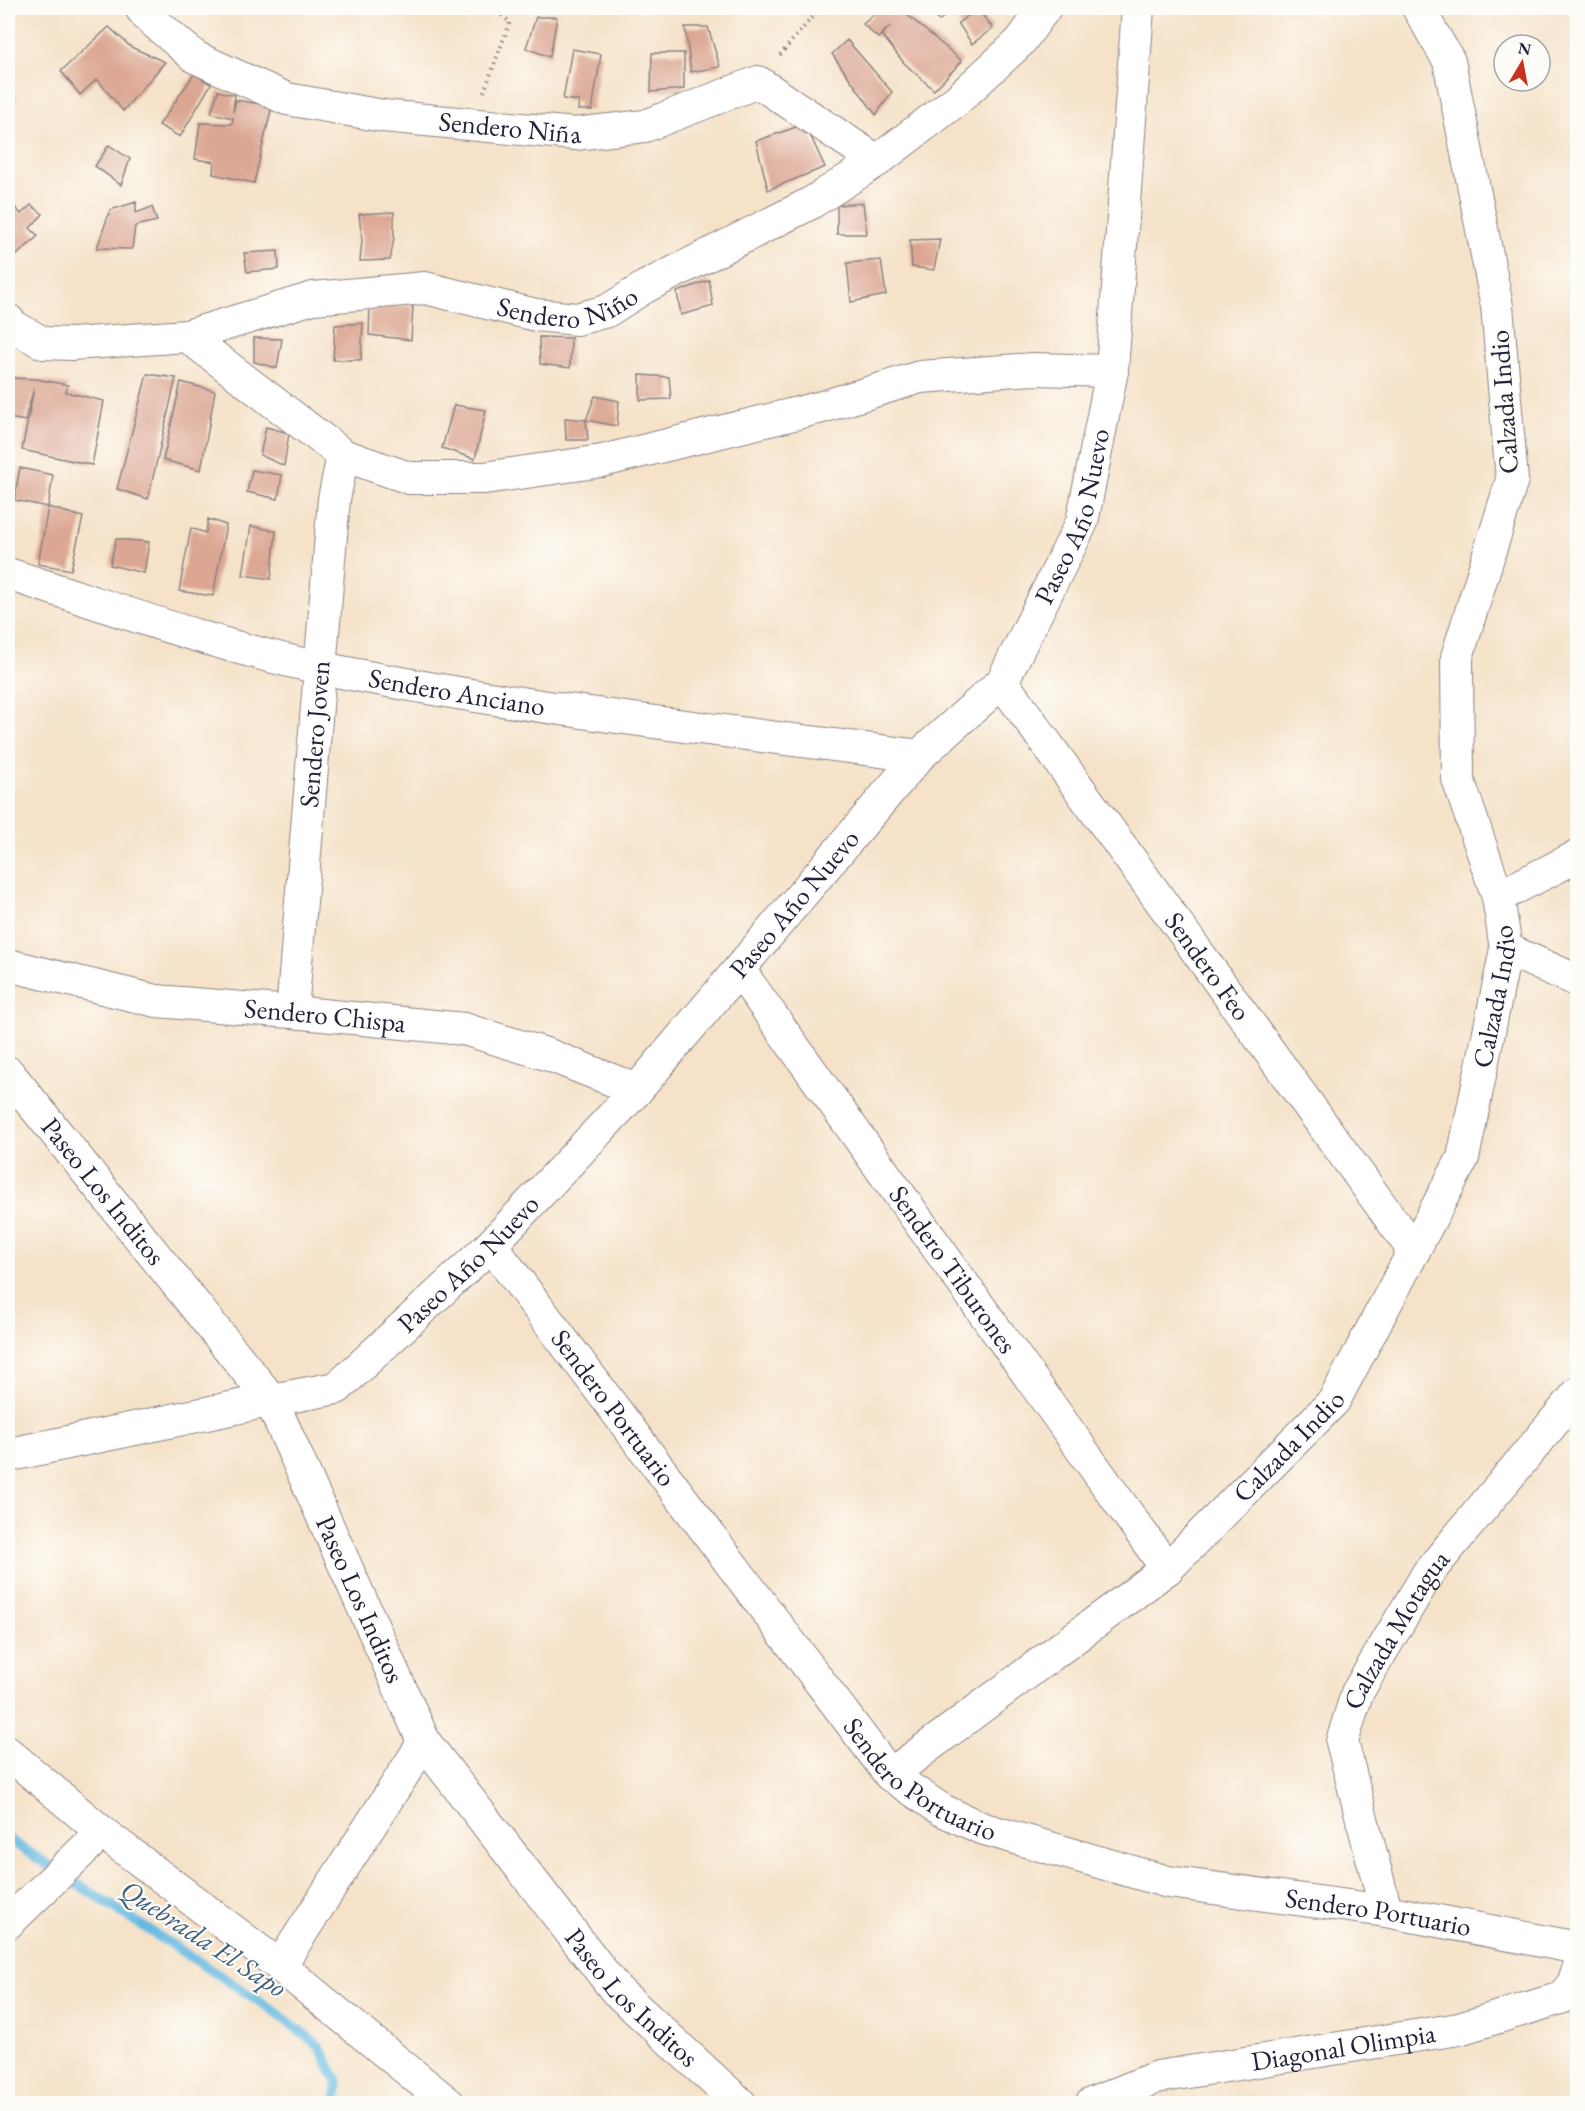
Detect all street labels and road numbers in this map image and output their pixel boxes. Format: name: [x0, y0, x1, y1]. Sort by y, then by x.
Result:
street label: Sendero Niña: [437, 103, 583, 151]
street label: Sendero Niño: [494, 278, 644, 336]
street label: Calzada Indio: [1481, 329, 1526, 475]
street label: Paseo Año Nuevo: [1026, 425, 1117, 610]
street label: Sendero Joven: [291, 659, 338, 809]
street label: Sendero Anciano: [366, 660, 548, 723]
street label: Paseo Año Nuevo: [721, 822, 867, 985]
street label: Sendero Feo: [1157, 905, 1259, 1027]
street label: Calzada Indio: [1464, 923, 1523, 1071]
street label: Sendero Chispa: [243, 990, 408, 1040]
street label: Paseo Los Inditos: [34, 1110, 174, 1272]
street label: Sendero Tiburones: [882, 1178, 1025, 1360]
street label: Paseo Año Nuevo: [390, 1187, 547, 1340]
street label: Sendero Portuario: [544, 1322, 685, 1493]
street label: Calzada Indio: [1225, 1385, 1353, 1510]
street label: Paseo Los Inditos: [308, 1510, 413, 1688]
street label: Calzada Motagua: [1335, 1542, 1457, 1713]
street label: Sendero Portuario: [836, 1710, 1000, 1848]
street label: Sendero Portuario: [1283, 1880, 1474, 1944]
street label: Paseo Los Inditos: [557, 1921, 706, 2074]
street label: Diagonal Olimpia: [1249, 2015, 1438, 2079]

